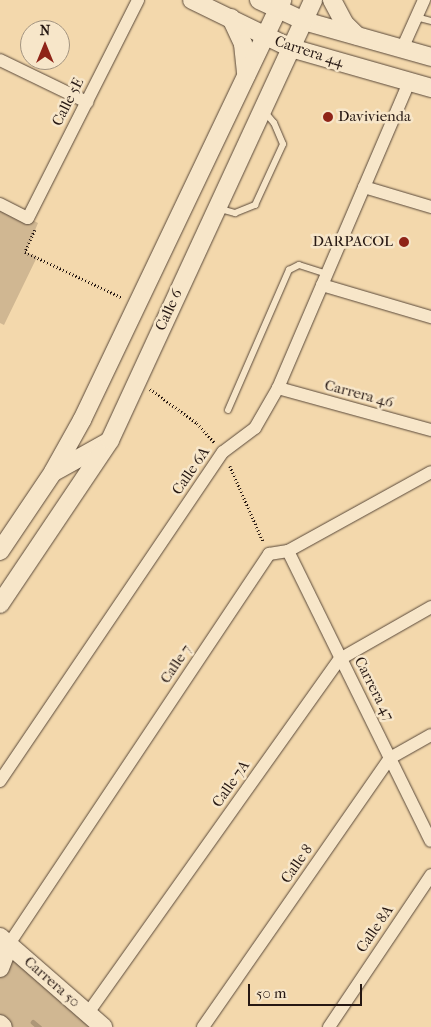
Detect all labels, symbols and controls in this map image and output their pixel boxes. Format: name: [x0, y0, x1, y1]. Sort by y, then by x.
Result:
north arrow: [20, 20, 70, 70]
text: N: [40, 22, 50, 39]
street label: Carrera 44: [272, 32, 346, 72]
street label: Calle 5E: [48, 75, 88, 129]
place label: Davivienda: [338, 108, 411, 126]
marker: Davivienda: [322, 111, 334, 123]
place label: DARPACOL: [313, 233, 393, 251]
marker: DARPACOL: [397, 235, 411, 249]
street label: Calle 6: [152, 286, 186, 334]
street label: Carrera 46: [323, 376, 395, 412]
street label: Calle 6A: [169, 444, 213, 498]
street label: Calle 7: [156, 641, 196, 687]
street label: Carrera 47: [350, 654, 398, 724]
street label: Calle 7A: [208, 757, 254, 811]
street label: Calle 8: [277, 841, 317, 887]
street label: Calle 8A: [353, 902, 397, 956]
street label: Carrera 50: [20, 953, 84, 1011]
scale bar: [251, 974, 365, 1006]
text: 50 m: [256, 984, 286, 1002]

